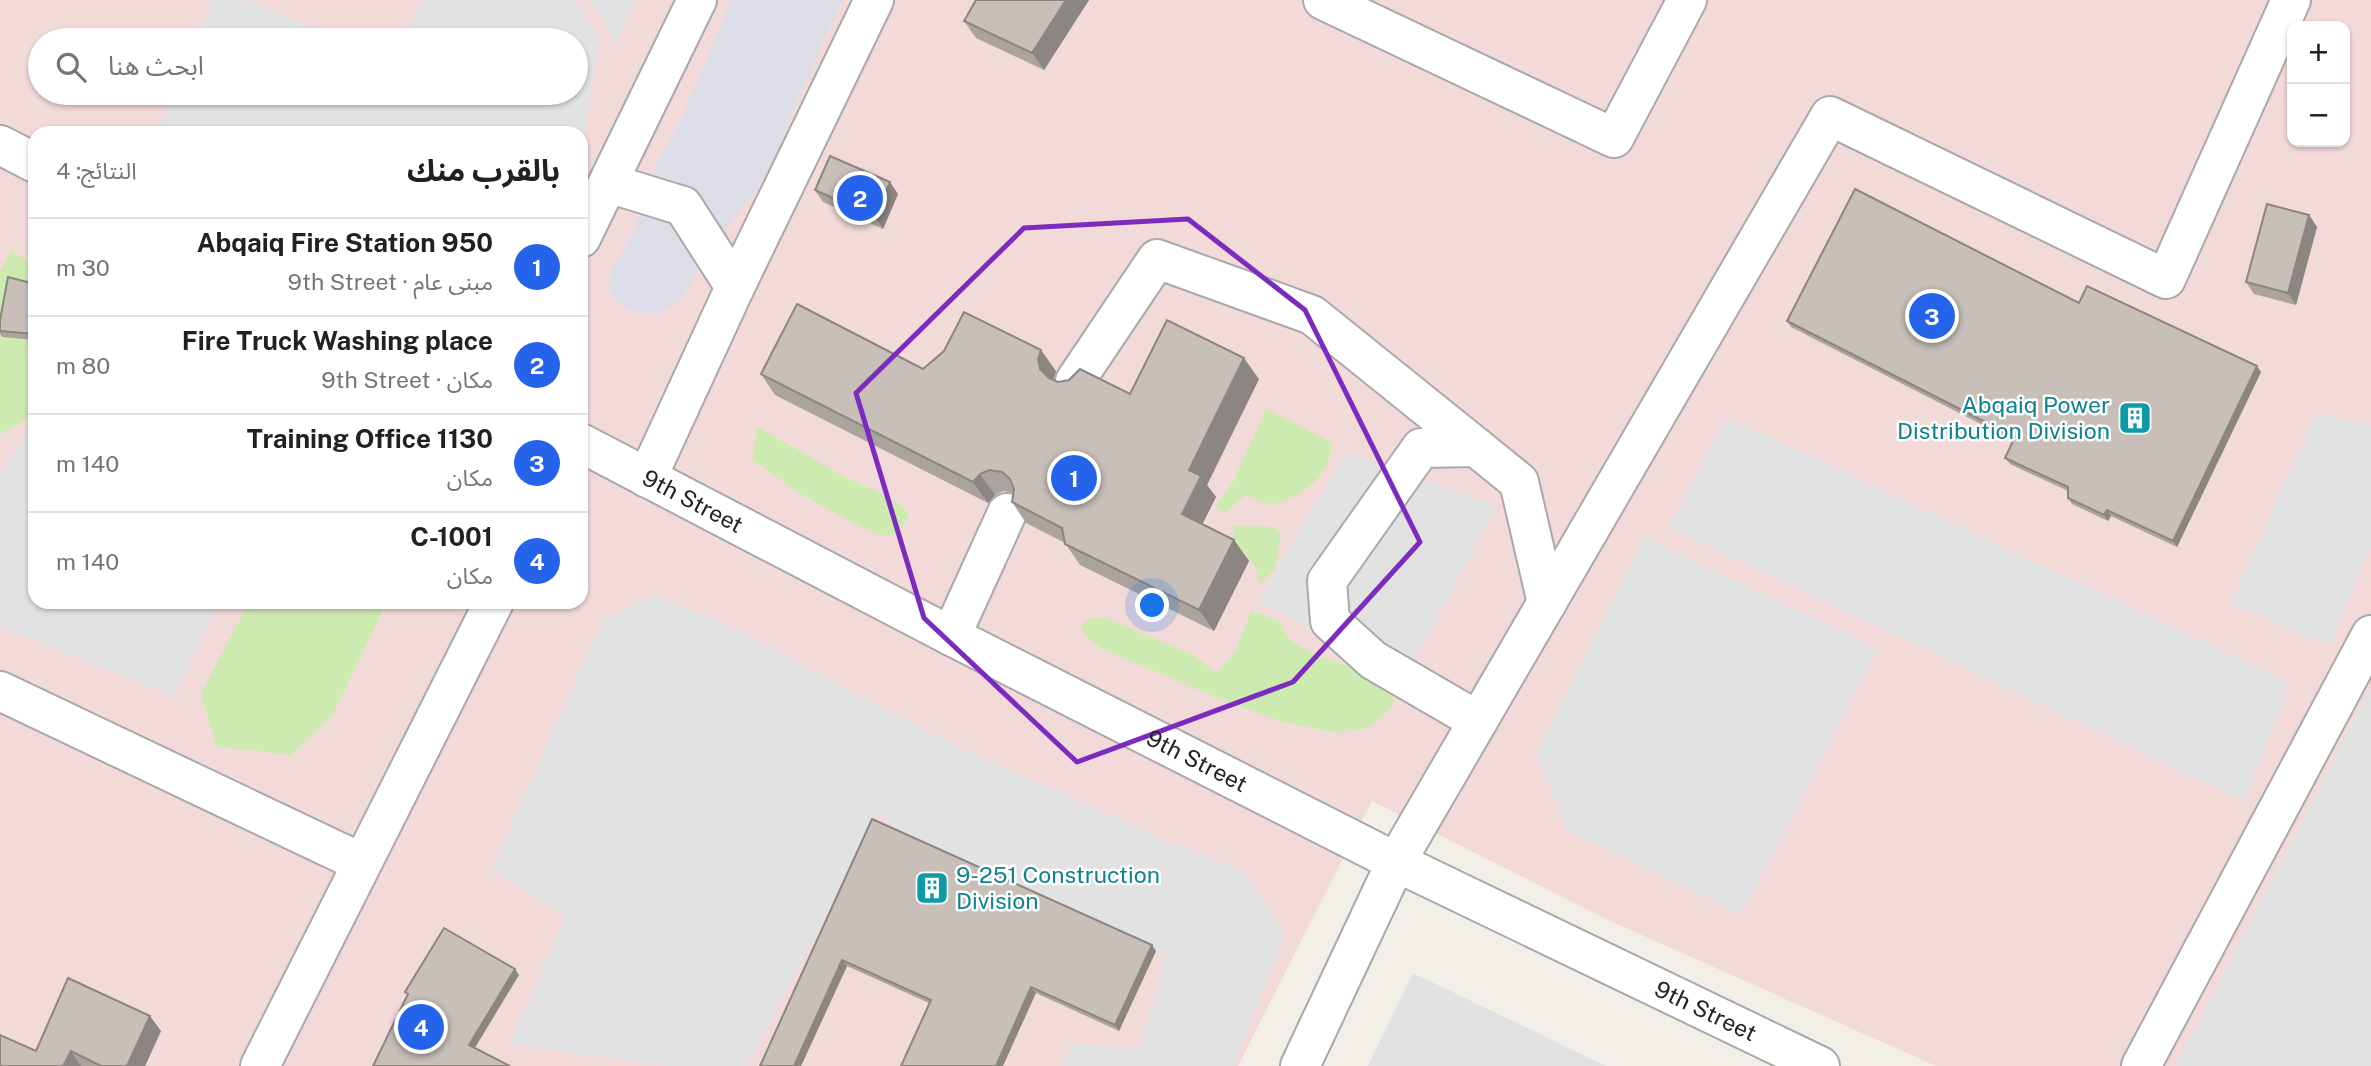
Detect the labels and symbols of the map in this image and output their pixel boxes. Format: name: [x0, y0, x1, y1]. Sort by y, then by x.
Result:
pin: 2: [837, 172, 883, 224]
pin: 3: [1909, 290, 1955, 342]
place label: Abqaiq Power Distribution Division: [1897, 391, 2110, 444]
building icon: Abqaiq Power Distribution Division: [2116, 399, 2154, 437]
pin: 1: [1051, 452, 1097, 504]
street label: 9th Street: [638, 464, 748, 538]
your location: [1135, 588, 1169, 622]
street label: 9th Street: [1142, 724, 1252, 797]
place label: 9-251 Construction Division: [956, 861, 1160, 914]
building icon: 9-251 Construction Division: [913, 869, 951, 907]
street label: 9th Street: [1651, 975, 1761, 1046]
pin: 4: [398, 1001, 444, 1053]

